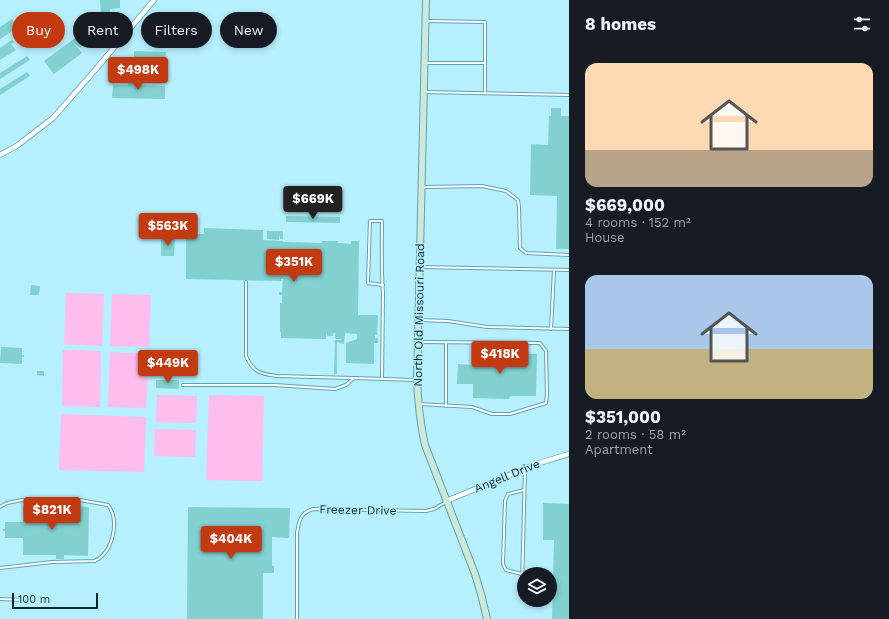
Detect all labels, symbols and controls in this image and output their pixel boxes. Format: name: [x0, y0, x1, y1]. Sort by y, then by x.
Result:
chip: Buy: [12, 12, 65, 48]
chip: Rent: [73, 12, 133, 48]
chip: Filters: [141, 12, 212, 48]
chip: New: [220, 12, 277, 48]
icon: filters: [851, 13, 873, 35]
text: 8 homes: [585, 14, 656, 34]
pin: $498K: [110, 57, 166, 91]
text: $498K: [117, 62, 159, 77]
icon: home: [693, 89, 765, 161]
pin: $669K: [285, 186, 341, 220]
text: $669K: [292, 191, 334, 206]
text: $669,000: [585, 195, 665, 215]
pin: $563K: [140, 213, 196, 247]
text: 4 rooms · 152 m²: [585, 215, 691, 230]
text: $563K: [148, 218, 188, 233]
text: House: [585, 230, 625, 245]
street label: North Old Missouri Road: [411, 243, 427, 387]
pin: $351K: [266, 249, 322, 283]
text: $351K: [275, 254, 313, 269]
icon: home: [693, 301, 765, 373]
pin: $418K: [472, 341, 528, 375]
text: $418K: [480, 346, 520, 361]
pin: $449K: [140, 350, 196, 384]
text: $449K: [147, 355, 189, 370]
text: $351,000: [585, 407, 661, 427]
text: 2 rooms · 58 m²: [585, 427, 686, 442]
text: Apartment: [585, 442, 653, 457]
street label: Angell Drive: [472, 456, 542, 496]
pin: $821K: [24, 497, 80, 531]
text: $821K: [33, 502, 71, 517]
street label: Freezer Drive: [319, 502, 397, 518]
pin: $404K: [203, 526, 259, 560]
text: $404K: [210, 531, 252, 546]
map controls: [517, 567, 557, 607]
button: layers: [517, 567, 557, 607]
scale bar: [12, 591, 98, 610]
text: 100 m: [18, 593, 50, 606]

